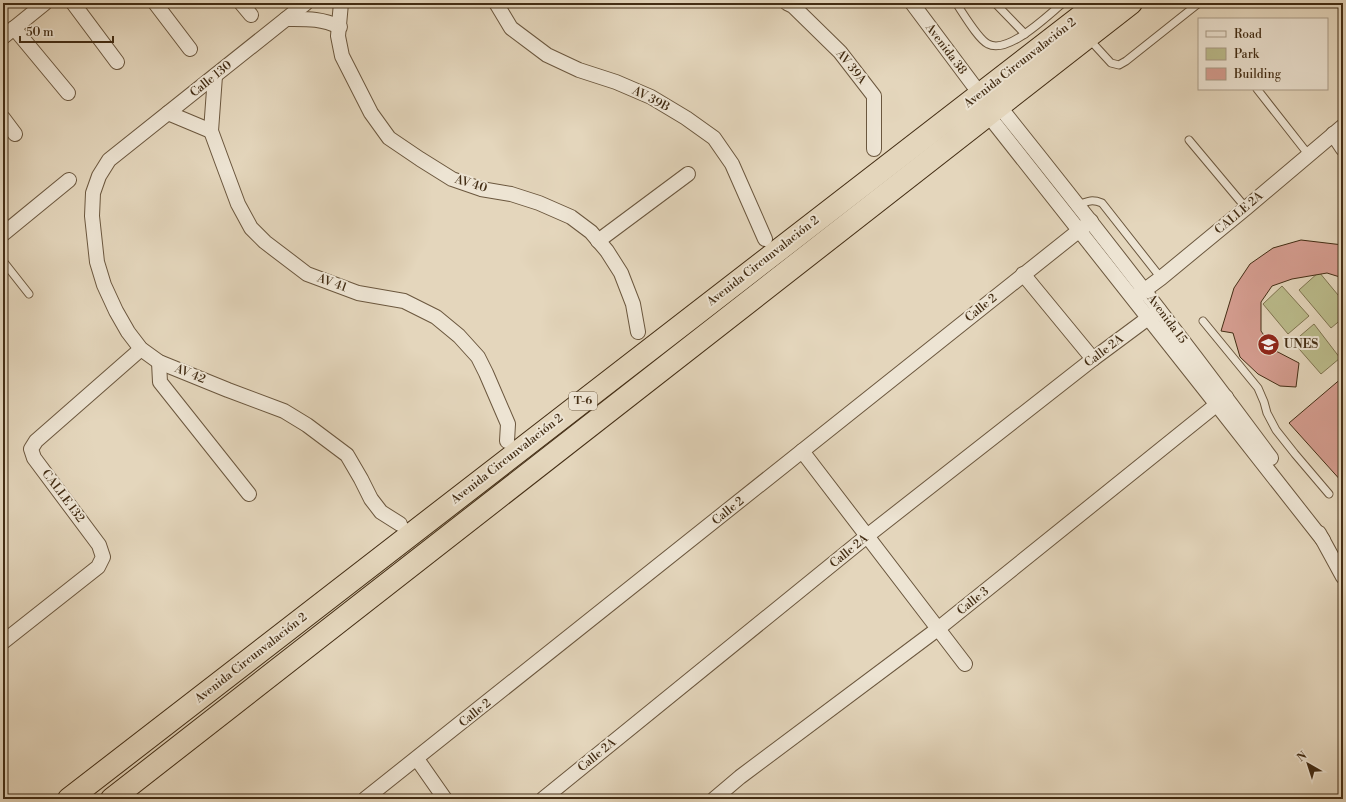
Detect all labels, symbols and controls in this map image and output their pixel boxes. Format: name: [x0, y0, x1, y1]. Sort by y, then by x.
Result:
street label: Avenida Circunvalación 2: [960, 15, 1079, 112]
scale bar: [20, 18, 113, 44]
legend: [1198, 18, 1328, 90]
street label: Avenida 38: [921, 20, 970, 77]
text: 50 m: [26, 25, 54, 40]
text: Road: [1234, 27, 1262, 42]
street label: AV 39A: [832, 46, 870, 88]
text: Park: [1234, 47, 1260, 62]
street label: Calle 130: [187, 58, 235, 100]
text: Building: [1233, 67, 1282, 82]
street label: AV 39B: [629, 83, 672, 115]
street label: AV 40: [452, 172, 489, 196]
street label: CALLE 2A: [1212, 188, 1267, 238]
street label: Avenida Circunvalación 2: [703, 213, 822, 310]
street label: AV 41: [314, 270, 350, 296]
street label: Calle 2: [962, 290, 1000, 325]
street label: Avenida 15: [1143, 291, 1191, 347]
street label: Calle 2A: [1082, 331, 1127, 371]
school or university icon: UNES: [1255, 331, 1281, 357]
place label: UNES: [1284, 337, 1318, 352]
street label: AV 42: [171, 361, 208, 387]
road number: T-6: [569, 392, 597, 410]
street label: Avenida Circunvalación 2: [447, 411, 566, 508]
street label: CALLE 132: [38, 467, 88, 525]
street label: Calle 2: [709, 493, 747, 528]
street label: Calle 2A: [827, 531, 872, 571]
street label: Calle 3: [954, 583, 992, 618]
street label: Avenida Circunvalación 2: [191, 610, 310, 707]
street label: Calle 2: [456, 695, 494, 730]
street label: Calle 2A: [575, 735, 620, 775]
north arrow: [1288, 744, 1328, 784]
text: N: [1295, 749, 1310, 765]

